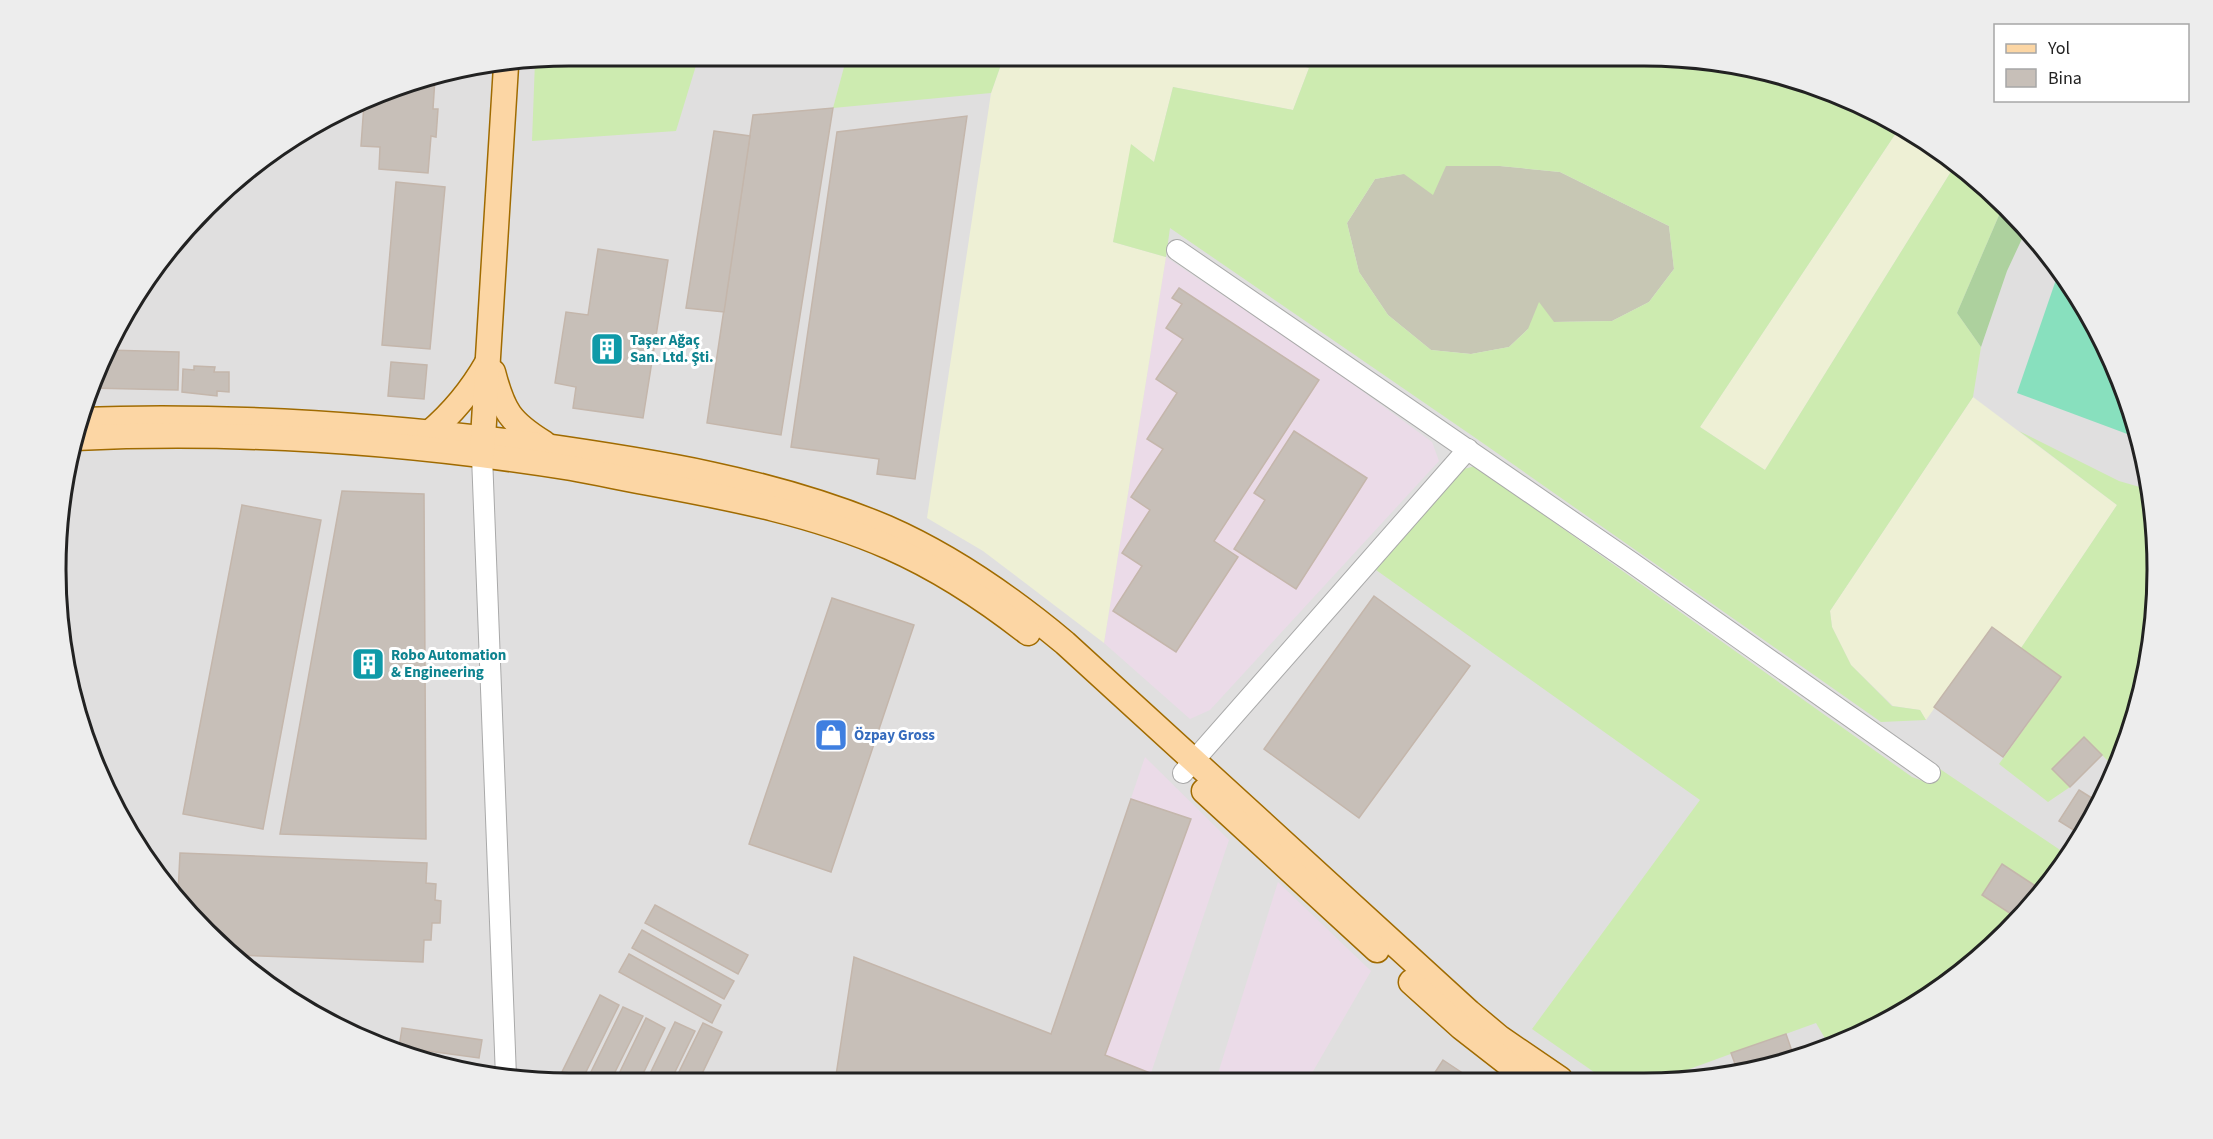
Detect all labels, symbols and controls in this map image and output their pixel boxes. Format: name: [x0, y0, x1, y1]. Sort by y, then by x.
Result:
legend: [1994, 24, 2189, 102]
text: Yol: [2047, 36, 2070, 61]
text: Bina: [2048, 66, 2082, 91]
place label: Taşer Ağaç San. Ltd. Şti.: [630, 330, 714, 368]
building icon: Taşer Ağaç San. Ltd. Şti.: [589, 331, 625, 367]
place label: Robo Automation & Engineering: [391, 645, 506, 683]
building icon: Robo Automation & Engineering: [350, 646, 386, 682]
shop icon: Özpay Gross: [813, 717, 849, 753]
place label: Özpay Gross: [854, 725, 935, 746]

